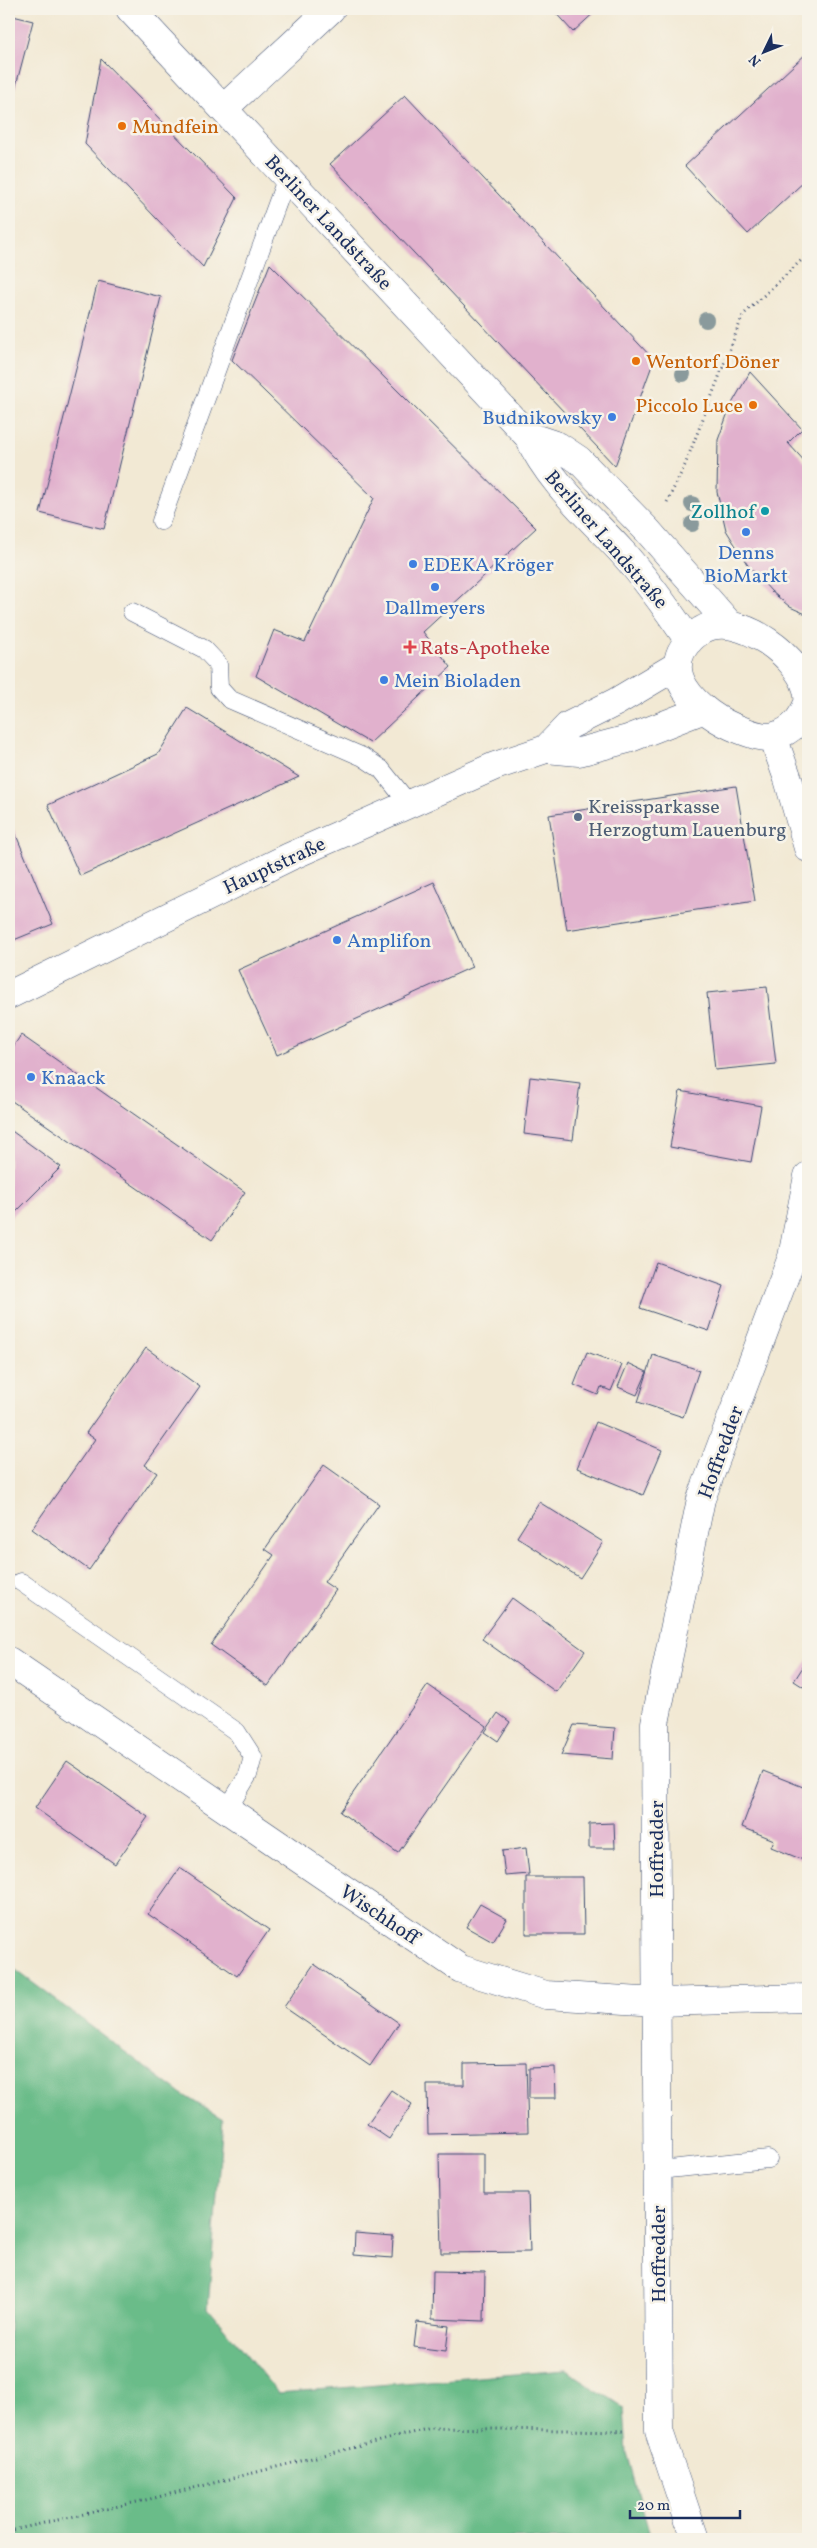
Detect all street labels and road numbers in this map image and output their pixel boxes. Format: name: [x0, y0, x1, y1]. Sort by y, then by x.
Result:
street label: Berliner Landstraße: [257, 150, 398, 297]
street label: Berliner Landstraße: [537, 465, 674, 616]
street label: Hauptstraße: [219, 831, 331, 903]
street label: Hoffredder: [692, 1402, 752, 1503]
street label: Hoffredder: [644, 1800, 672, 1898]
street label: Wischhoff: [334, 1879, 426, 1953]
street label: Hoffredder: [646, 2205, 674, 2303]

